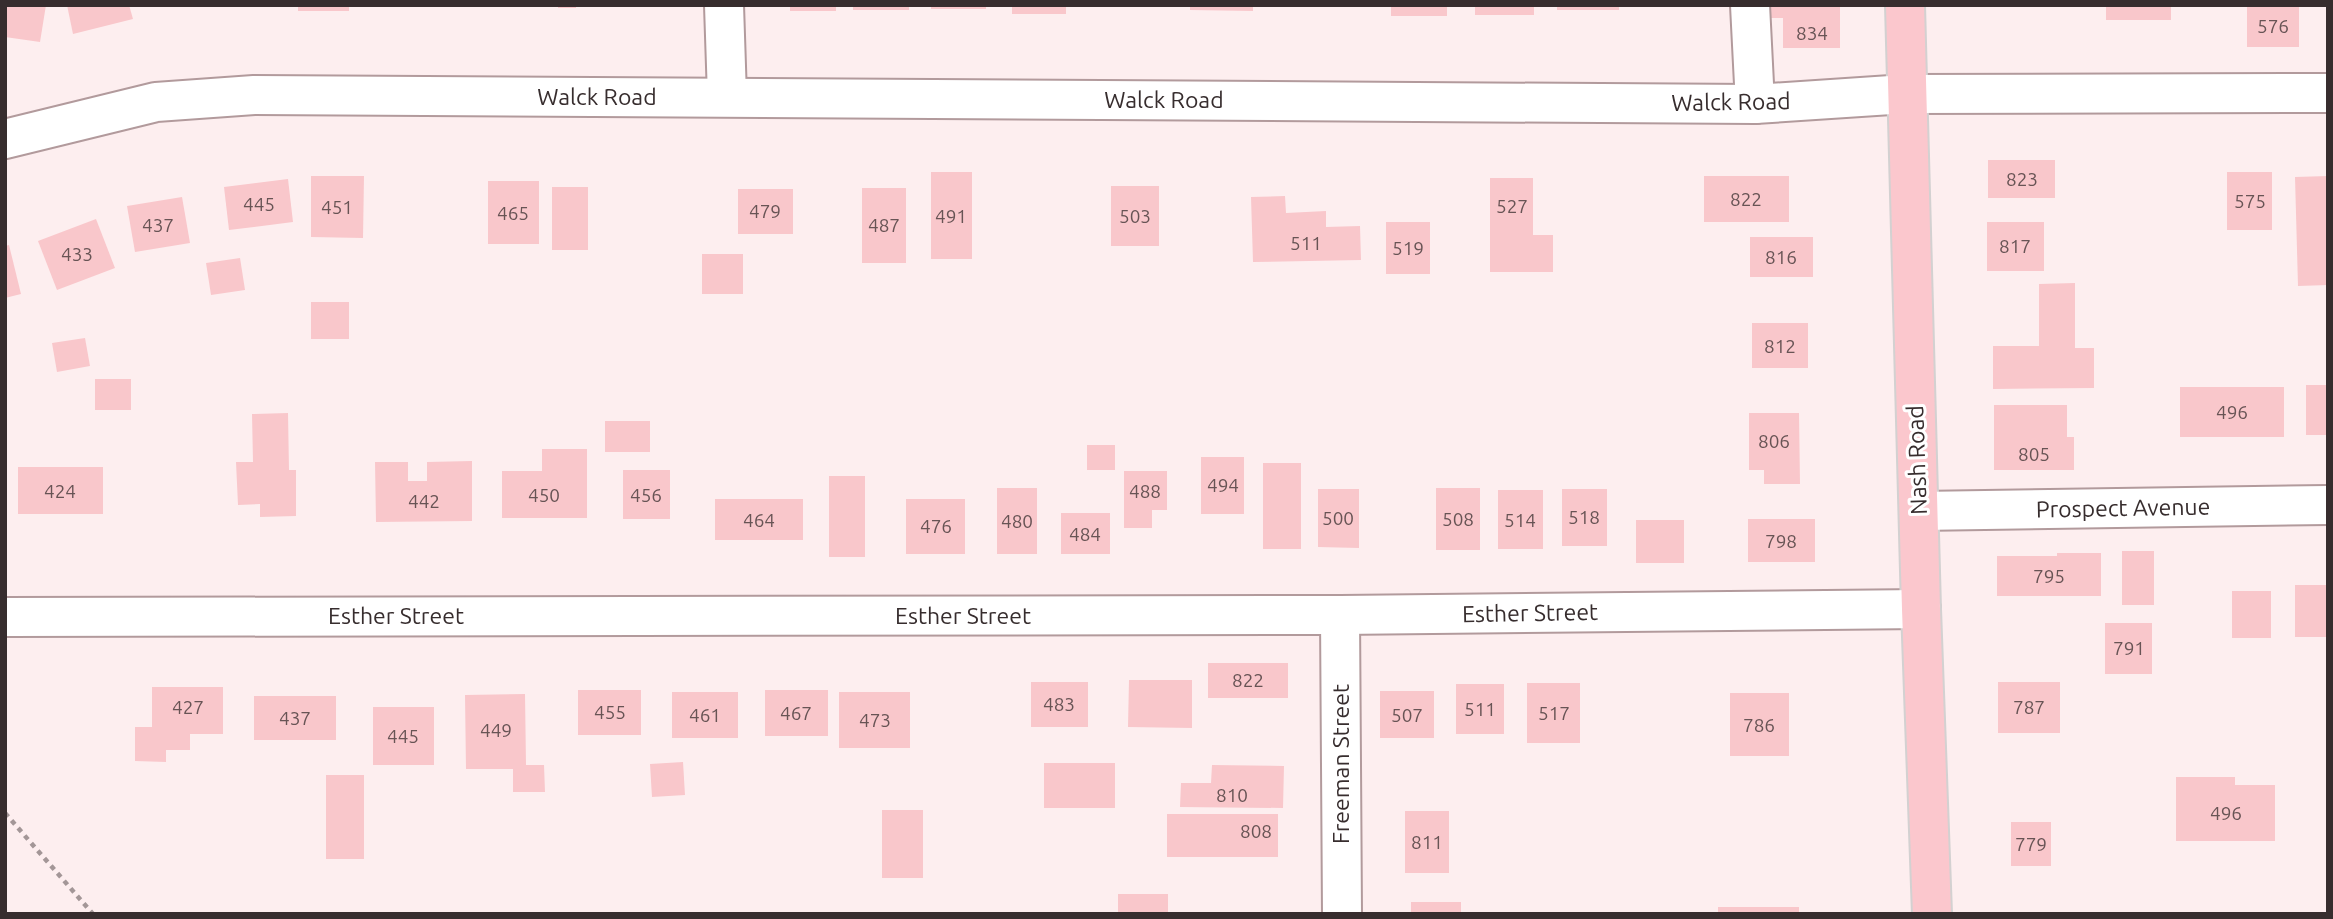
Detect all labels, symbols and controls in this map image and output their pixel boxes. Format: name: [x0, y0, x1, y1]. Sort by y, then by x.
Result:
house number: 576: [2257, 15, 2289, 37]
house number: 834: [1796, 22, 1828, 44]
street label: Walck Road: [537, 84, 657, 109]
street label: Walck Road: [1104, 87, 1224, 112]
street label: Walck Road: [1671, 88, 1791, 115]
house number: 823: [2006, 168, 2038, 190]
house number: 822: [1730, 188, 1762, 210]
house number: 575: [2234, 190, 2266, 212]
house number: 445: [243, 193, 275, 215]
house number: 527: [1496, 195, 1528, 217]
house number: 451: [321, 196, 353, 218]
house number: 479: [749, 200, 781, 222]
house number: 465: [497, 202, 529, 224]
house number: 491: [935, 205, 967, 227]
house number: 503: [1119, 205, 1151, 227]
house number: 437: [142, 214, 174, 236]
house number: 487: [868, 214, 900, 236]
house number: 511: [1290, 232, 1322, 254]
house number: 817: [1999, 235, 2031, 257]
house number: 519: [1392, 237, 1424, 259]
house number: 433: [61, 243, 93, 265]
house number: 816: [1765, 246, 1797, 268]
house number: 812: [1764, 335, 1796, 357]
house number: 496: [2216, 401, 2248, 423]
street label: Nash Road: [1902, 405, 1931, 515]
house number: 806: [1758, 430, 1790, 452]
house number: 805: [2018, 443, 2050, 465]
house number: 494: [1207, 474, 1239, 496]
house number: 424: [44, 480, 76, 502]
house number: 488: [1129, 480, 1161, 502]
house number: 450: [528, 484, 560, 506]
house number: 456: [630, 484, 662, 506]
house number: 442: [408, 490, 440, 512]
street label: Prospect Avenue: [2036, 493, 2210, 522]
house number: 518: [1568, 506, 1600, 528]
house number: 500: [1322, 507, 1354, 529]
house number: 508: [1442, 508, 1474, 530]
house number: 464: [743, 509, 775, 531]
house number: 514: [1504, 509, 1536, 531]
house number: 480: [1001, 510, 1033, 532]
house number: 476: [920, 515, 952, 537]
house number: 484: [1069, 523, 1101, 545]
house number: 798: [1765, 530, 1797, 552]
house number: 795: [2033, 565, 2065, 587]
street label: Esther Street: [1462, 599, 1598, 626]
street label: Esther Street: [328, 603, 464, 628]
street label: Esther Street: [895, 603, 1031, 628]
house number: 791: [2113, 637, 2145, 659]
house number: 822: [1232, 669, 1264, 691]
street label: Freeman Street: [1328, 684, 1353, 844]
house number: 483: [1043, 693, 1075, 715]
house number: 427: [172, 696, 204, 718]
house number: 787: [2013, 696, 2045, 718]
house number: 511: [1464, 698, 1496, 720]
house number: 455: [594, 701, 626, 723]
house number: 467: [780, 702, 812, 724]
house number: 517: [1538, 702, 1570, 724]
house number: 461: [689, 704, 721, 726]
house number: 507: [1391, 704, 1423, 726]
house number: 437: [279, 707, 311, 729]
house number: 473: [859, 709, 891, 731]
house number: 786: [1743, 714, 1775, 736]
house number: 449: [480, 719, 512, 741]
house number: 445: [387, 725, 419, 747]
house number: 810: [1216, 784, 1248, 806]
house number: 496: [2210, 802, 2242, 824]
house number: 808: [1240, 820, 1272, 842]
house number: 811: [1411, 831, 1443, 853]
house number: 779: [2015, 833, 2047, 855]

